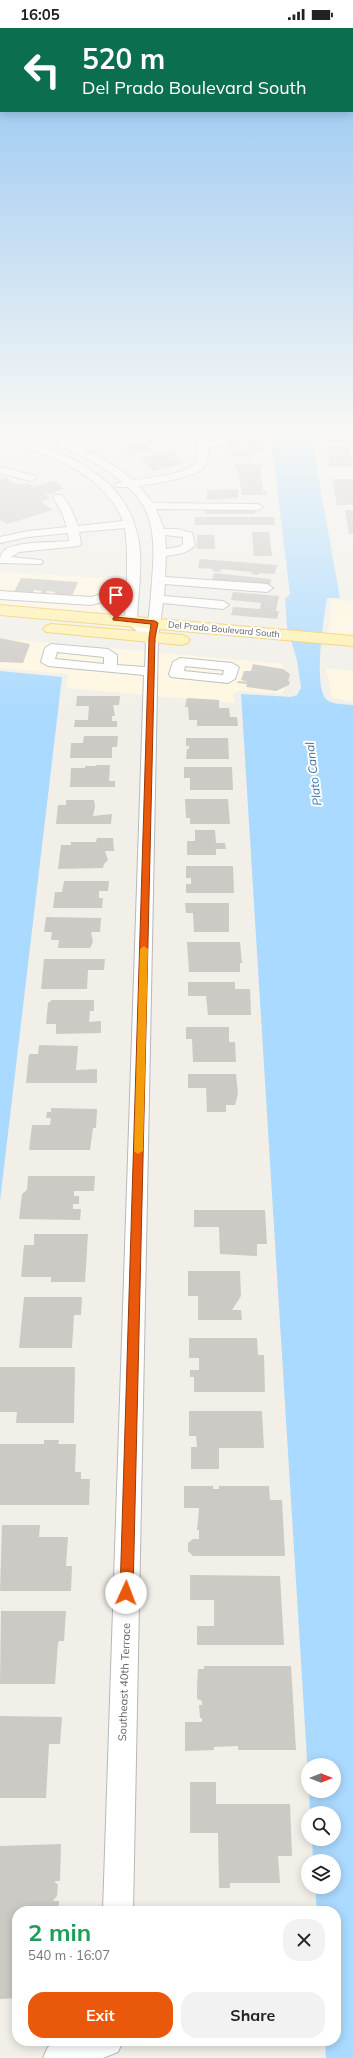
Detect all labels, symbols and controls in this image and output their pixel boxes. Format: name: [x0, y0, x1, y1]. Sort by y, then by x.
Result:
text: 16:05: [20, 5, 60, 24]
text: 520 m: [82, 41, 165, 76]
icon: left: [16, 44, 68, 96]
text: Del Prado Boulevard South: [82, 76, 306, 99]
pin: [99, 578, 133, 619]
icon: arrive: [105, 584, 127, 606]
street label: Del Prado Boulevard South: [168, 619, 280, 639]
water label: Plato Canal: [302, 741, 324, 807]
position arrow: [105, 1572, 147, 1614]
street label: Southeast 40th Terrace: [115, 1623, 133, 1741]
north arrow: [301, 1758, 341, 1798]
map controls: [301, 1758, 341, 1894]
button: search: [301, 1806, 341, 1846]
button: layers: [301, 1854, 341, 1894]
text: 2 min: [28, 1917, 91, 1947]
button: close: [283, 1919, 325, 1961]
text: 540 m · 16:07: [28, 1947, 110, 1963]
button: Exit: [28, 1992, 173, 2038]
button: Share: [181, 1992, 325, 2038]

